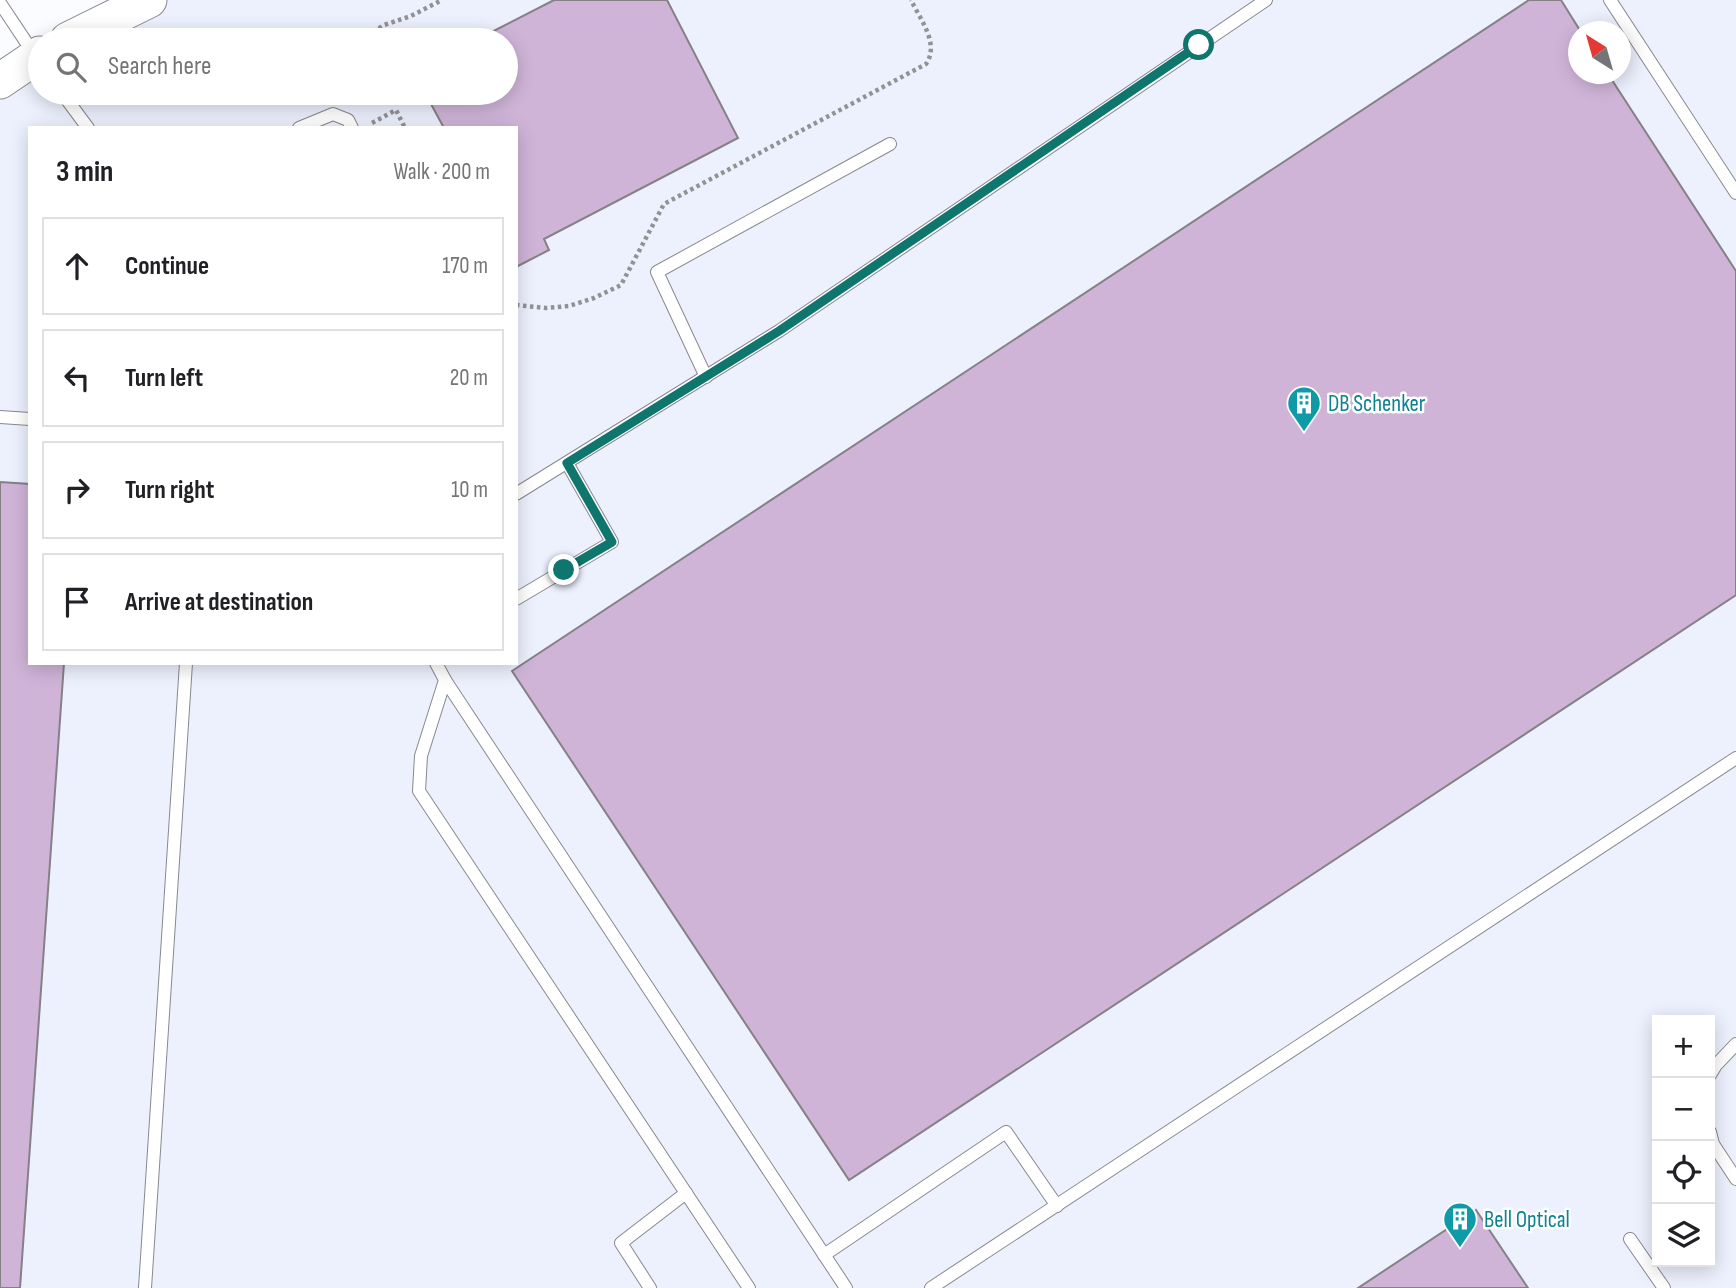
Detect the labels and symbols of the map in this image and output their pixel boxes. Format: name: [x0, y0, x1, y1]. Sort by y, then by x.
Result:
north arrow: [1568, 21, 1631, 84]
route start: [1183, 29, 1214, 60]
building icon: DB Schenker: [1285, 384, 1323, 433]
place label: DB Schenker: [1328, 390, 1426, 418]
route end: [548, 554, 579, 585]
building icon: Bell Optical: [1441, 1200, 1479, 1249]
place label: Bell Optical: [1484, 1206, 1570, 1234]

